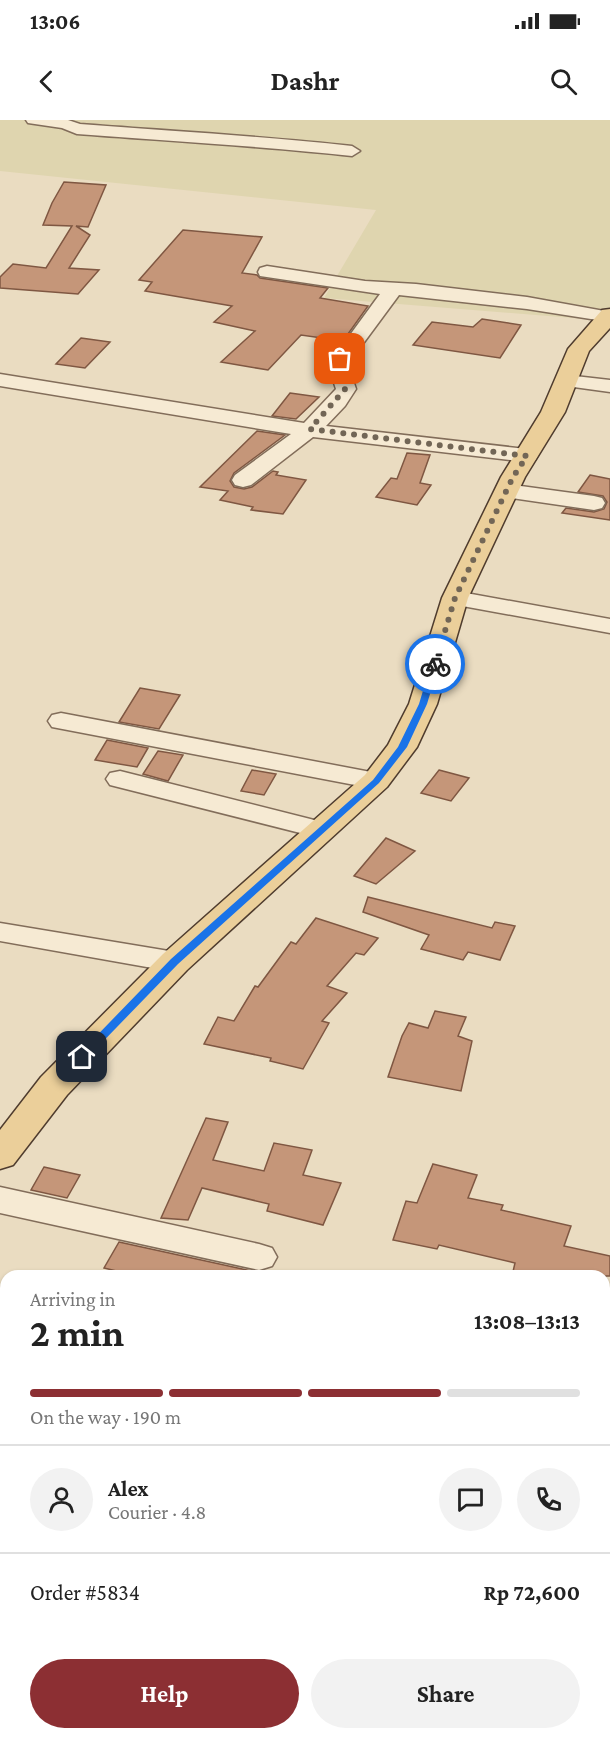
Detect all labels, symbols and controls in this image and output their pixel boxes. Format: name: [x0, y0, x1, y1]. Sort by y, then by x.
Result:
text: 13:06: [30, 9, 80, 34]
icon: back: [30, 65, 63, 98]
icon: search: [547, 65, 580, 98]
text: Dashr: [270, 66, 340, 96]
pin: [314, 333, 365, 384]
icon: bag: [323, 342, 356, 375]
courier: [405, 634, 465, 694]
icon: bike: [419, 648, 452, 681]
pin: [56, 1031, 107, 1082]
icon: home: [65, 1040, 98, 1073]
text: Arriving in: [30, 1288, 115, 1310]
text: 13:08–13:13: [474, 1309, 580, 1334]
text: 2 min: [30, 1311, 124, 1354]
text: On the way · 190 m: [30, 1406, 181, 1428]
button: person: [30, 1468, 93, 1531]
button: chat: [439, 1468, 502, 1531]
button: phone: [517, 1468, 580, 1531]
text: Alex: [108, 1476, 149, 1501]
text: Courier · 4.8: [108, 1501, 206, 1523]
text: Order #5834: [30, 1580, 140, 1605]
text: Rp 72,600: [484, 1580, 580, 1605]
button: Help: [30, 1659, 299, 1728]
button: Share: [311, 1659, 580, 1728]

